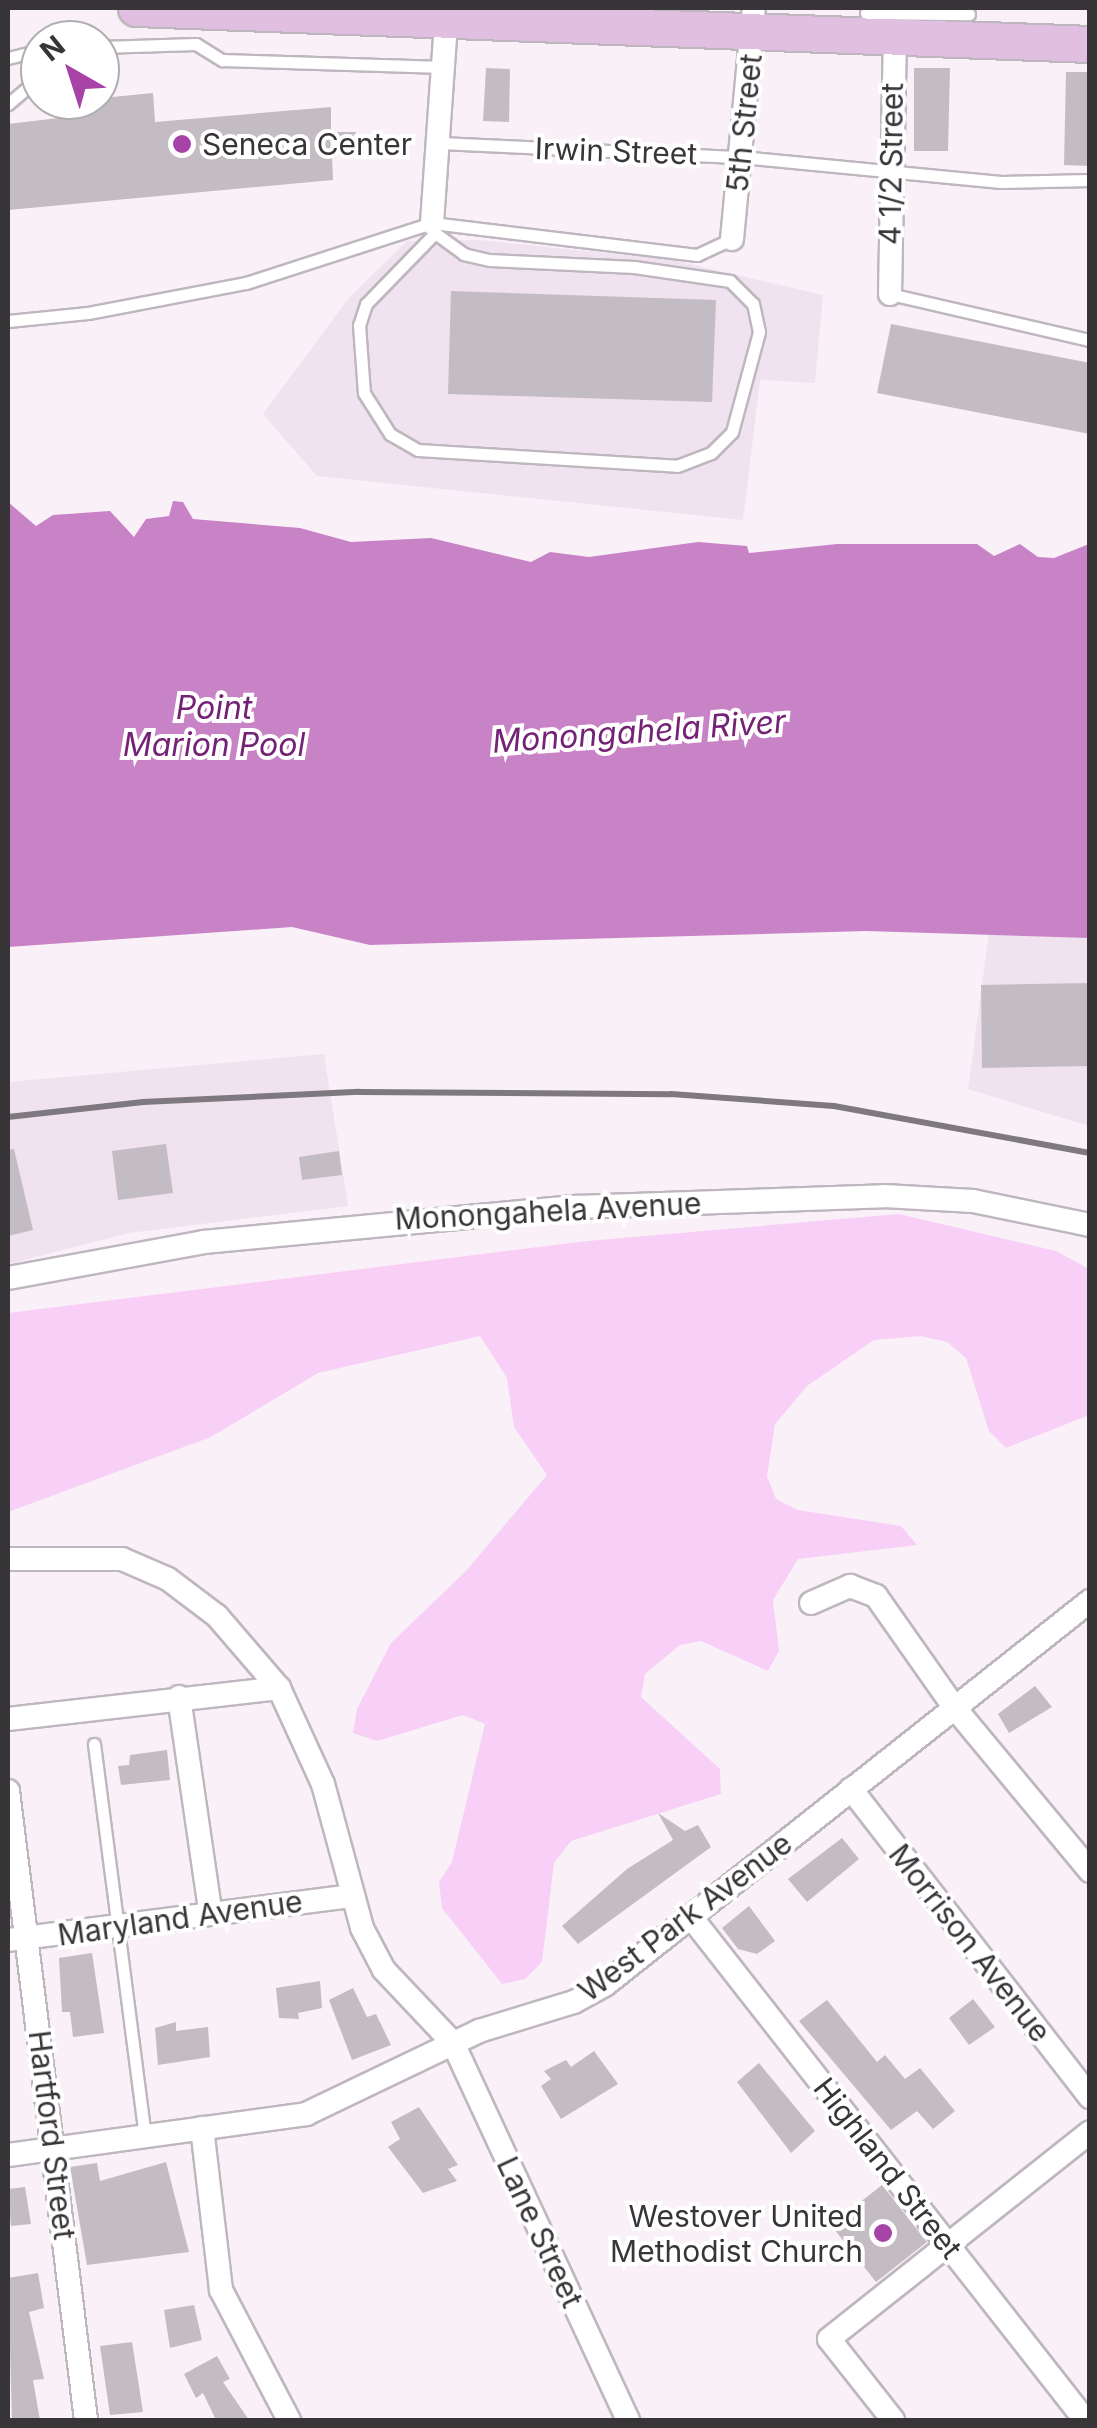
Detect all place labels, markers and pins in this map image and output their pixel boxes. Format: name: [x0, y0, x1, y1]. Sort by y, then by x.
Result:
place label: Seneca Center: [202, 126, 412, 162]
marker: Seneca Center: [171, 133, 193, 155]
place label: Westover United Methodist Church: [610, 2198, 863, 2268]
marker: Westover United Methodist Church: [872, 2222, 894, 2244]

